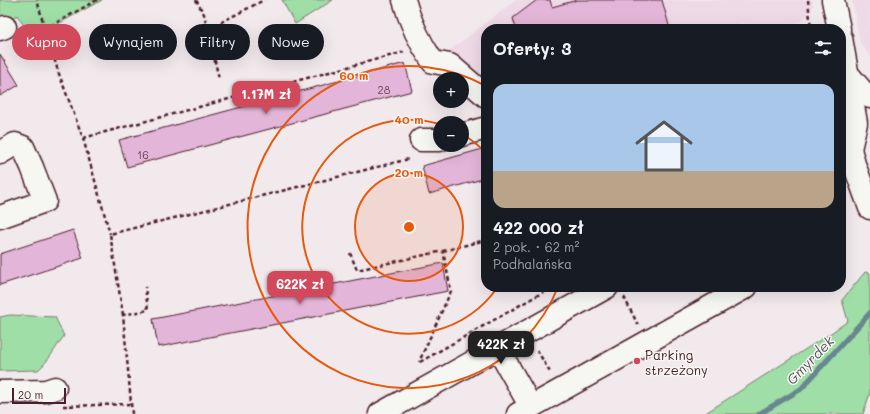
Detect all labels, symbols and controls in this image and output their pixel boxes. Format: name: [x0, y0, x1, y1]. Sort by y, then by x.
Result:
chip: Kupno: [12, 24, 81, 60]
chip: Wynajem: [89, 24, 177, 60]
chip: Filtry: [185, 24, 250, 60]
chip: Nowe: [258, 24, 324, 60]
text: Oferty: 3: [493, 37, 572, 59]
icon: filters: [812, 37, 834, 59]
text: 60 m: [340, 67, 368, 83]
map controls: [433, 72, 469, 152]
button: +: [433, 72, 469, 108]
pin: 1.17M zł: [225, 81, 307, 115]
house number: 28: [378, 82, 391, 97]
text: 1.17M zł: [241, 85, 291, 102]
icon: home: [628, 110, 700, 182]
text: 40 m: [394, 111, 424, 127]
button: −: [433, 116, 469, 152]
house number: 16: [137, 147, 149, 162]
text: 20 m: [395, 164, 423, 180]
text: 422 000 zł: [493, 216, 584, 238]
centre of rings: [402, 220, 416, 234]
text: 2 pok. · 62 m²: [493, 238, 579, 255]
text: Podhalańska: [493, 255, 572, 272]
pin: 622K zł: [263, 271, 337, 305]
text: 622K zł: [276, 275, 324, 292]
pin: 422K zł: [464, 331, 538, 365]
water label: Gmyrdek: [782, 331, 838, 388]
text: 422K zł: [477, 335, 525, 352]
place label: Parking strzeżony: [645, 346, 708, 378]
marker: Parking strzeżony: [632, 356, 642, 366]
scale bar: [12, 386, 66, 405]
text: 20 m: [18, 387, 43, 402]

